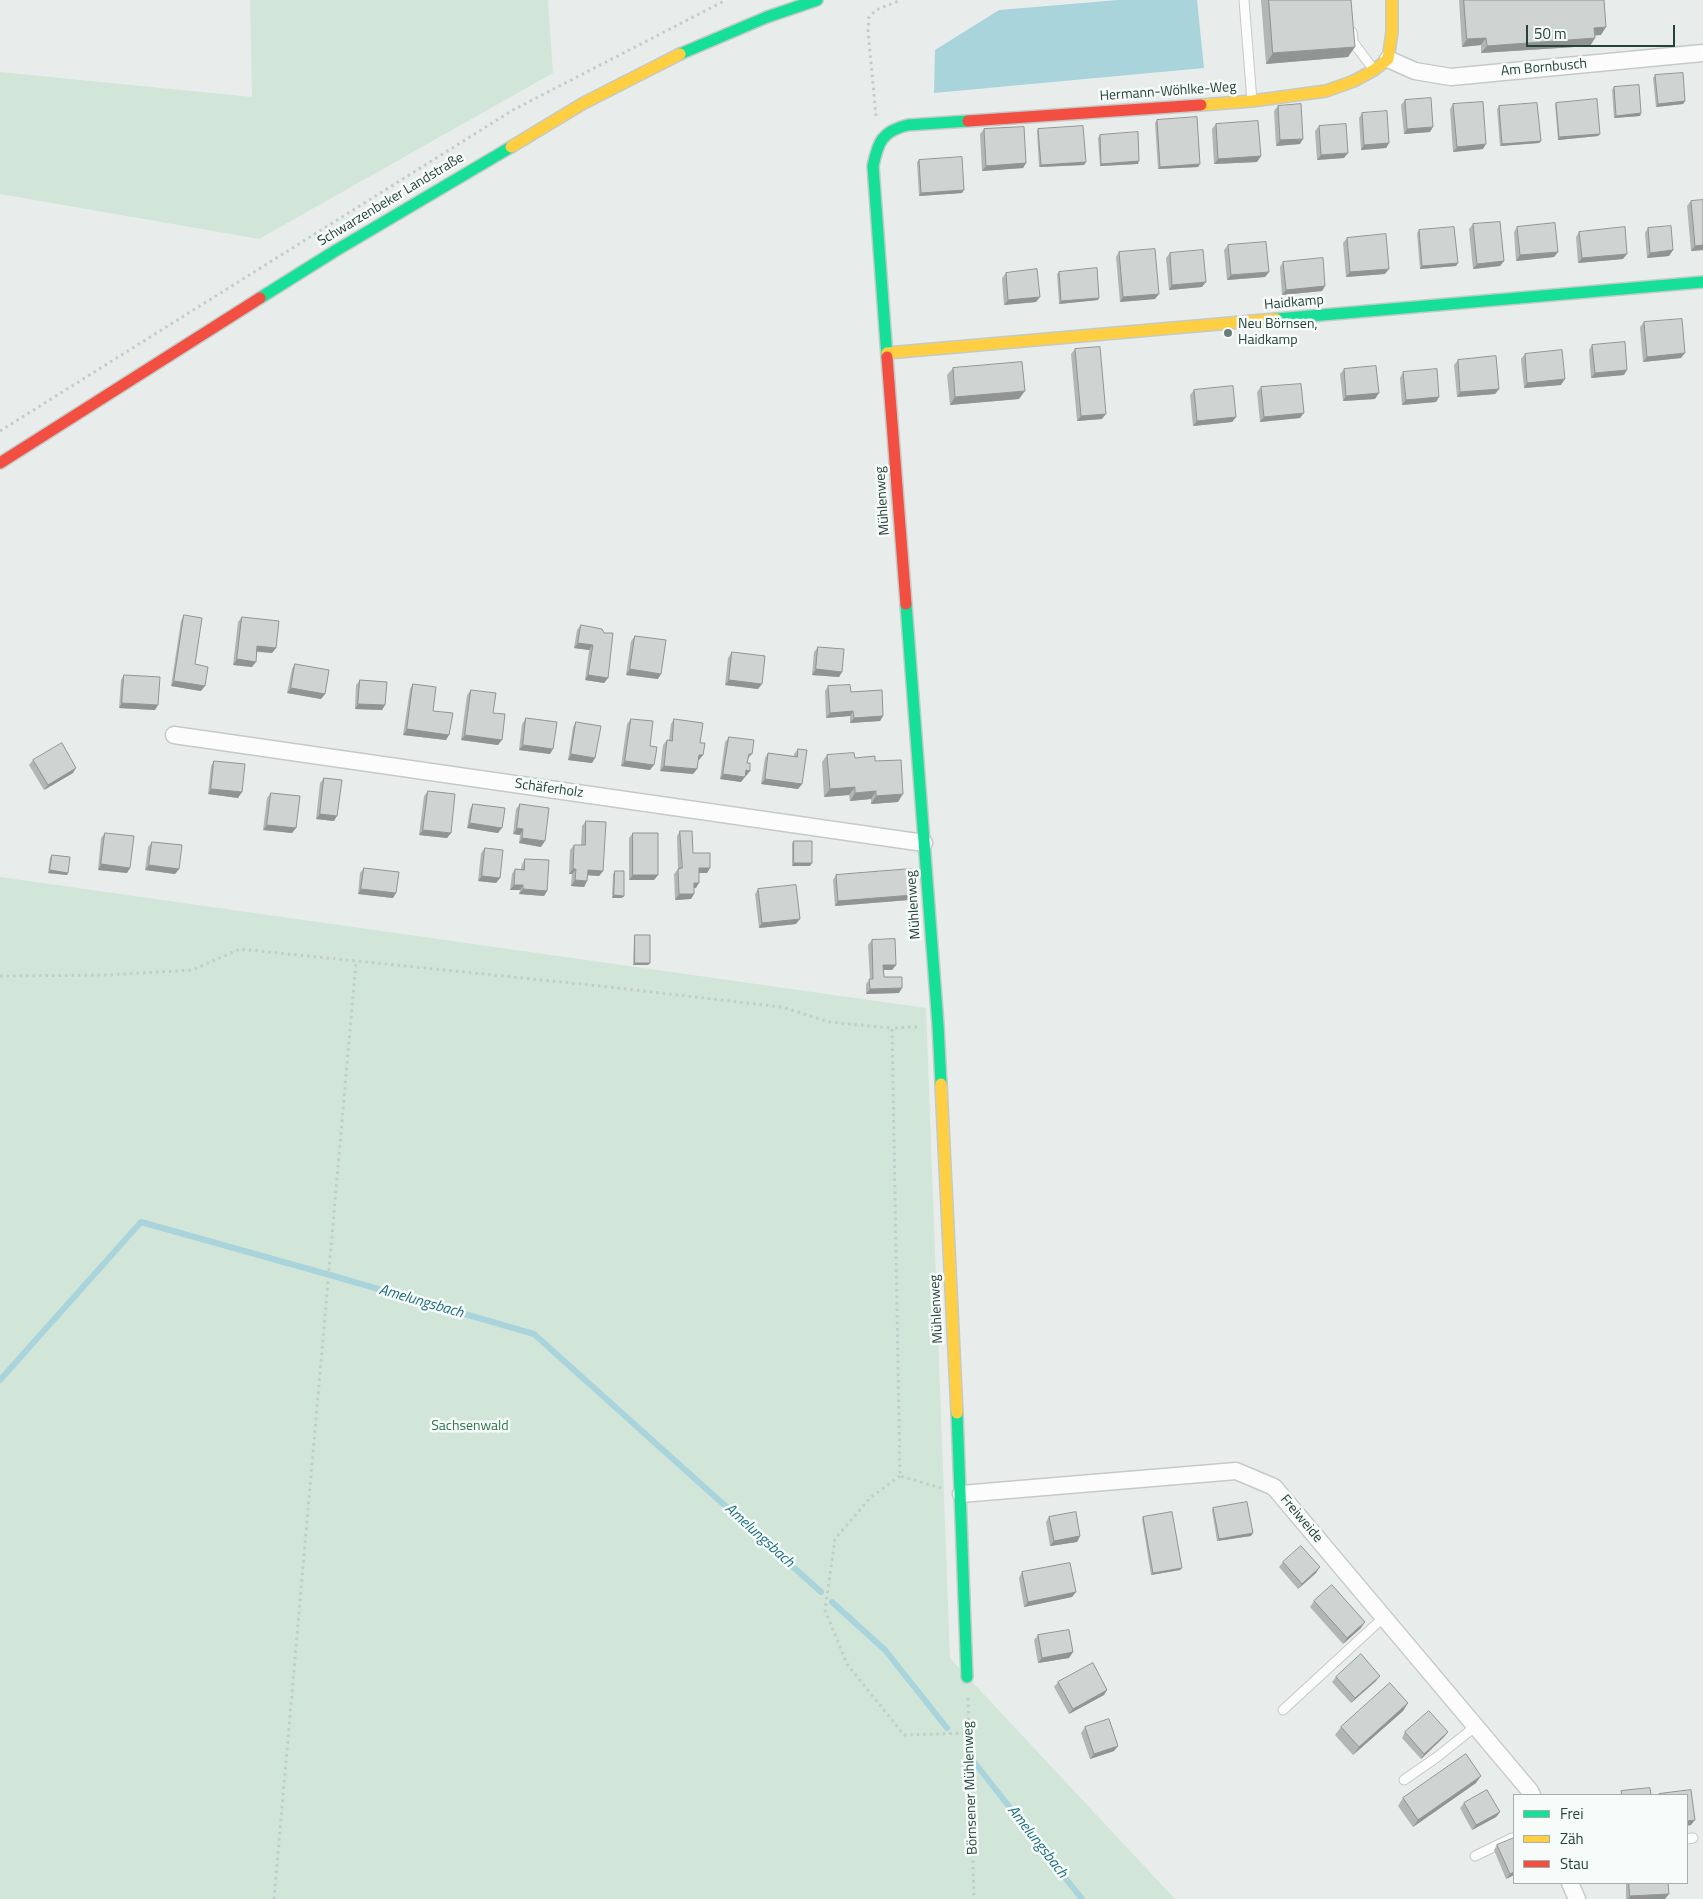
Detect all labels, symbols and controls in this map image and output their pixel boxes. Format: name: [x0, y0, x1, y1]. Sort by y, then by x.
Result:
scale bar: [1528, 15, 1677, 47]
text: 50 m: [1534, 22, 1567, 45]
street label: Am Bornbusch: [1500, 56, 1588, 80]
street label: Hermann-Wöhlke-Weg: [1099, 79, 1237, 105]
street label: Schwarzenbeker Landstraße: [315, 150, 467, 250]
street label: Haidkamp: [1264, 292, 1324, 314]
place label: Neu Börnsen, Haidkamp: [1238, 317, 1318, 350]
marker: Neu Börnsen, Haidkamp: [1222, 327, 1234, 339]
street label: Mühlenweg: [872, 466, 894, 536]
street label: Schäferholz: [514, 776, 584, 802]
street label: Mühlenweg: [903, 870, 925, 940]
street label: Mühlenweg: [927, 1274, 947, 1344]
water label: Amelungsbach: [377, 1281, 465, 1323]
park label: Sachsenwald: [431, 1419, 509, 1435]
street label: Freiweide: [1276, 1492, 1326, 1546]
water label: Amelungsbach: [721, 1500, 797, 1572]
street label: Börnsener Mühlenweg: [960, 1721, 982, 1855]
legend: [1513, 1794, 1688, 1884]
water label: Amelungsbach: [1003, 1802, 1071, 1882]
text: Frei: [1560, 1802, 1583, 1825]
text: Zäh: [1560, 1827, 1584, 1850]
text: Stau: [1560, 1852, 1589, 1875]

